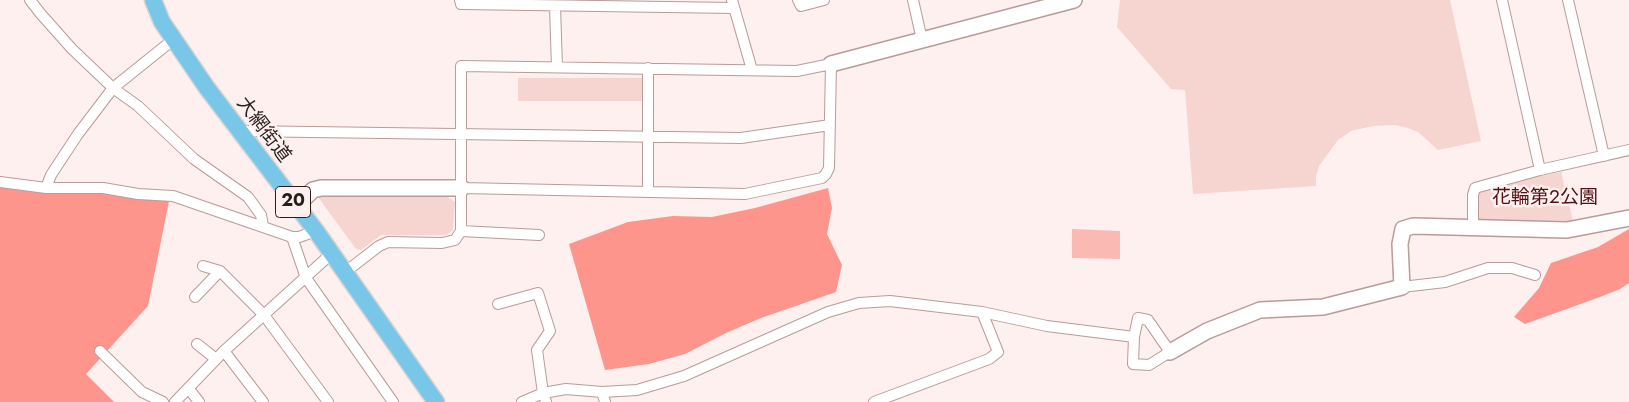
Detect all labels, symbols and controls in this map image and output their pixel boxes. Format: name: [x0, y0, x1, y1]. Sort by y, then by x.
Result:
street label: 大網街道: [231, 93, 295, 167]
road number: 20: [276, 186, 310, 218]
park label: 花輪第2公園: [1492, 187, 1598, 209]

